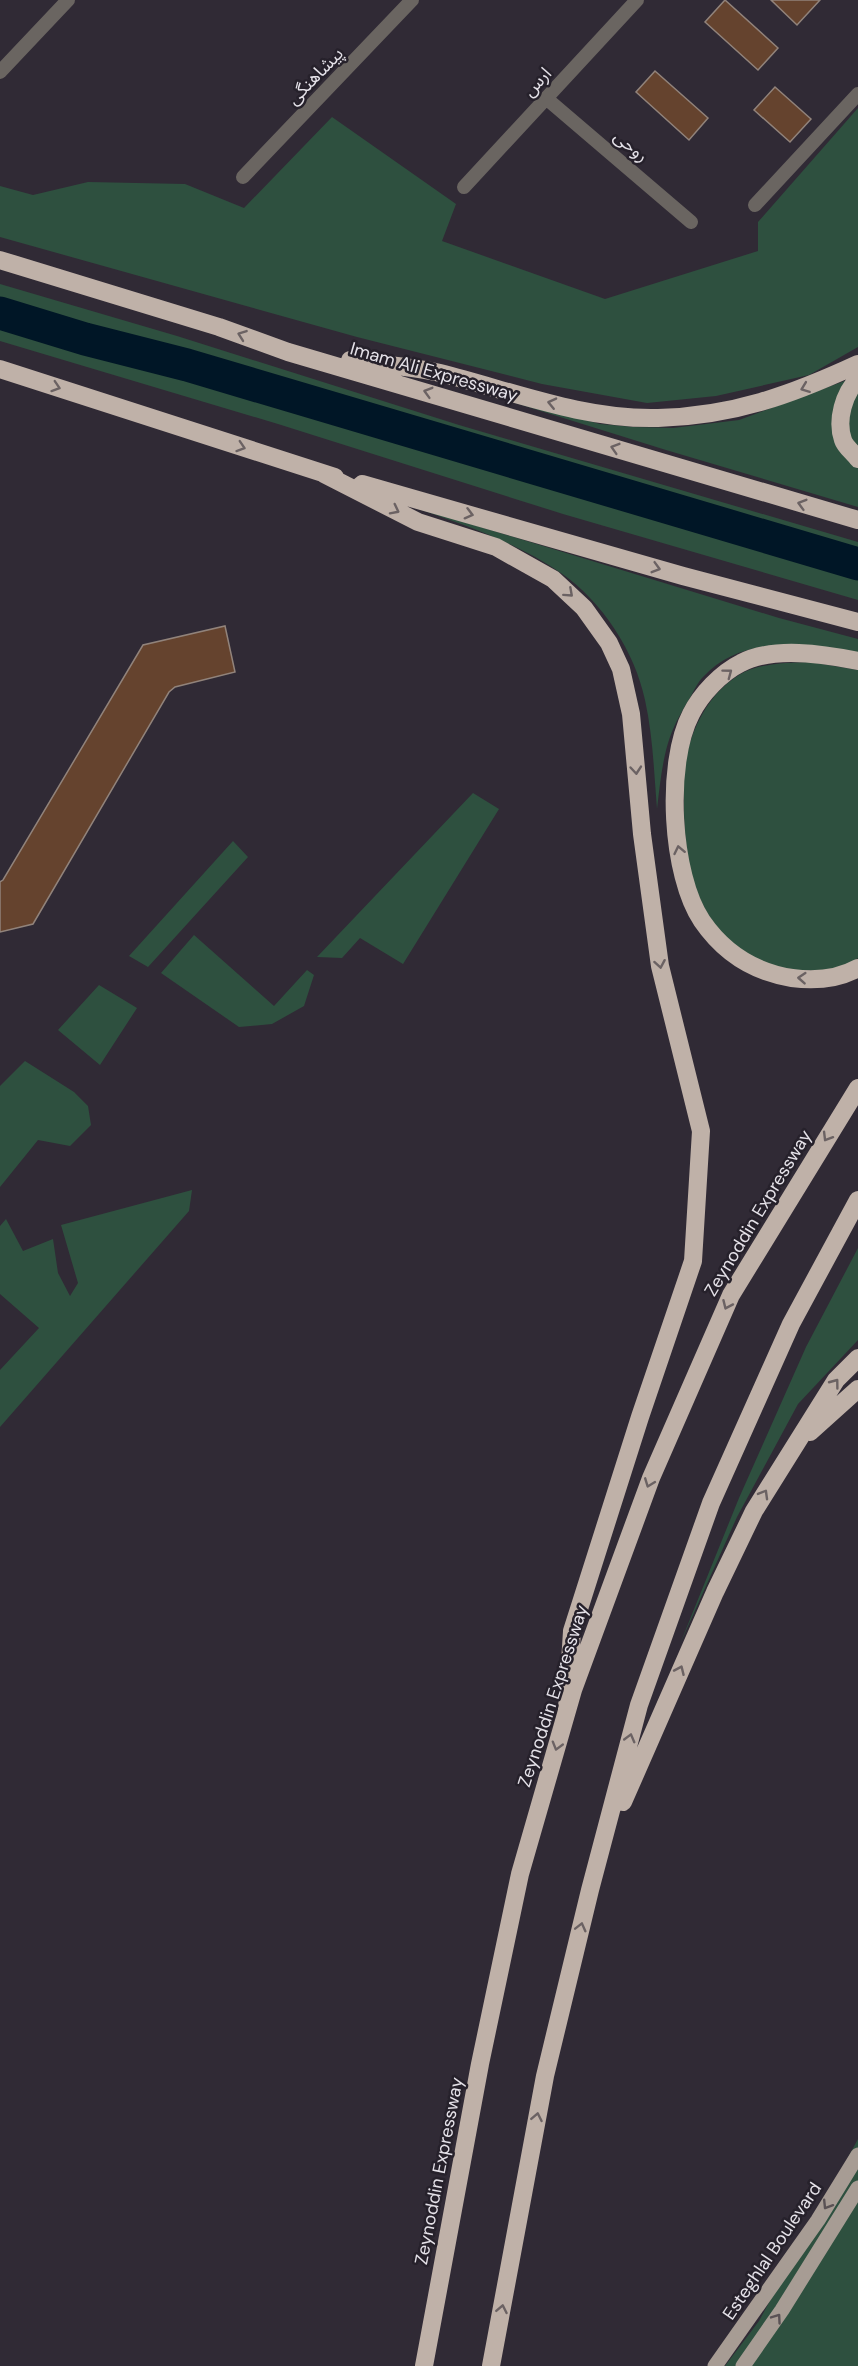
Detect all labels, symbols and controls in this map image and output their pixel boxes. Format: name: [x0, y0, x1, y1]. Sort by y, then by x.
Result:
street label: پیشاهنگی: [282, 42, 348, 110]
street label: ارس: [517, 62, 557, 102]
street label: روحی: [609, 124, 653, 168]
one-way arrow: [237, 330, 248, 343]
street label: Imam Ali Expressway: [347, 337, 521, 407]
one-way arrow: [50, 380, 61, 392]
one-way arrow: [800, 381, 811, 393]
one-way arrow: [423, 387, 433, 400]
one-way arrow: [547, 398, 557, 411]
one-way arrow: [235, 439, 246, 452]
one-way arrow: [610, 443, 621, 455]
one-way arrow: [797, 499, 807, 512]
one-way arrow: [389, 503, 399, 514]
one-way arrow: [464, 506, 474, 519]
one-way arrow: [650, 561, 661, 573]
one-way arrow: [563, 586, 573, 597]
one-way arrow: [722, 669, 733, 680]
one-way arrow: [629, 766, 642, 775]
one-way arrow: [673, 845, 686, 855]
one-way arrow: [653, 958, 666, 968]
one-way arrow: [797, 972, 806, 985]
street label: Zeynoddin Expressway: [699, 1125, 817, 1301]
one-way arrow: [823, 1131, 835, 1141]
one-way arrow: [723, 1298, 735, 1309]
one-way arrow: [828, 1379, 839, 1390]
one-way arrow: [644, 1477, 656, 1488]
one-way arrow: [756, 1490, 768, 1500]
street label: Zeynoddin Expressway: [512, 1602, 594, 1790]
one-way arrow: [673, 1666, 685, 1677]
one-way arrow: [623, 1733, 636, 1743]
one-way arrow: [551, 1741, 564, 1751]
one-way arrow: [573, 1922, 586, 1932]
street label: Zeynoddin Expressway: [409, 2075, 469, 2267]
one-way arrow: [531, 2112, 543, 2122]
street label: Esteghlal Boulevard: [717, 2178, 827, 2324]
one-way arrow: [823, 2199, 835, 2209]
one-way arrow: [495, 2304, 507, 2313]
one-way arrow: [770, 2314, 781, 2325]

